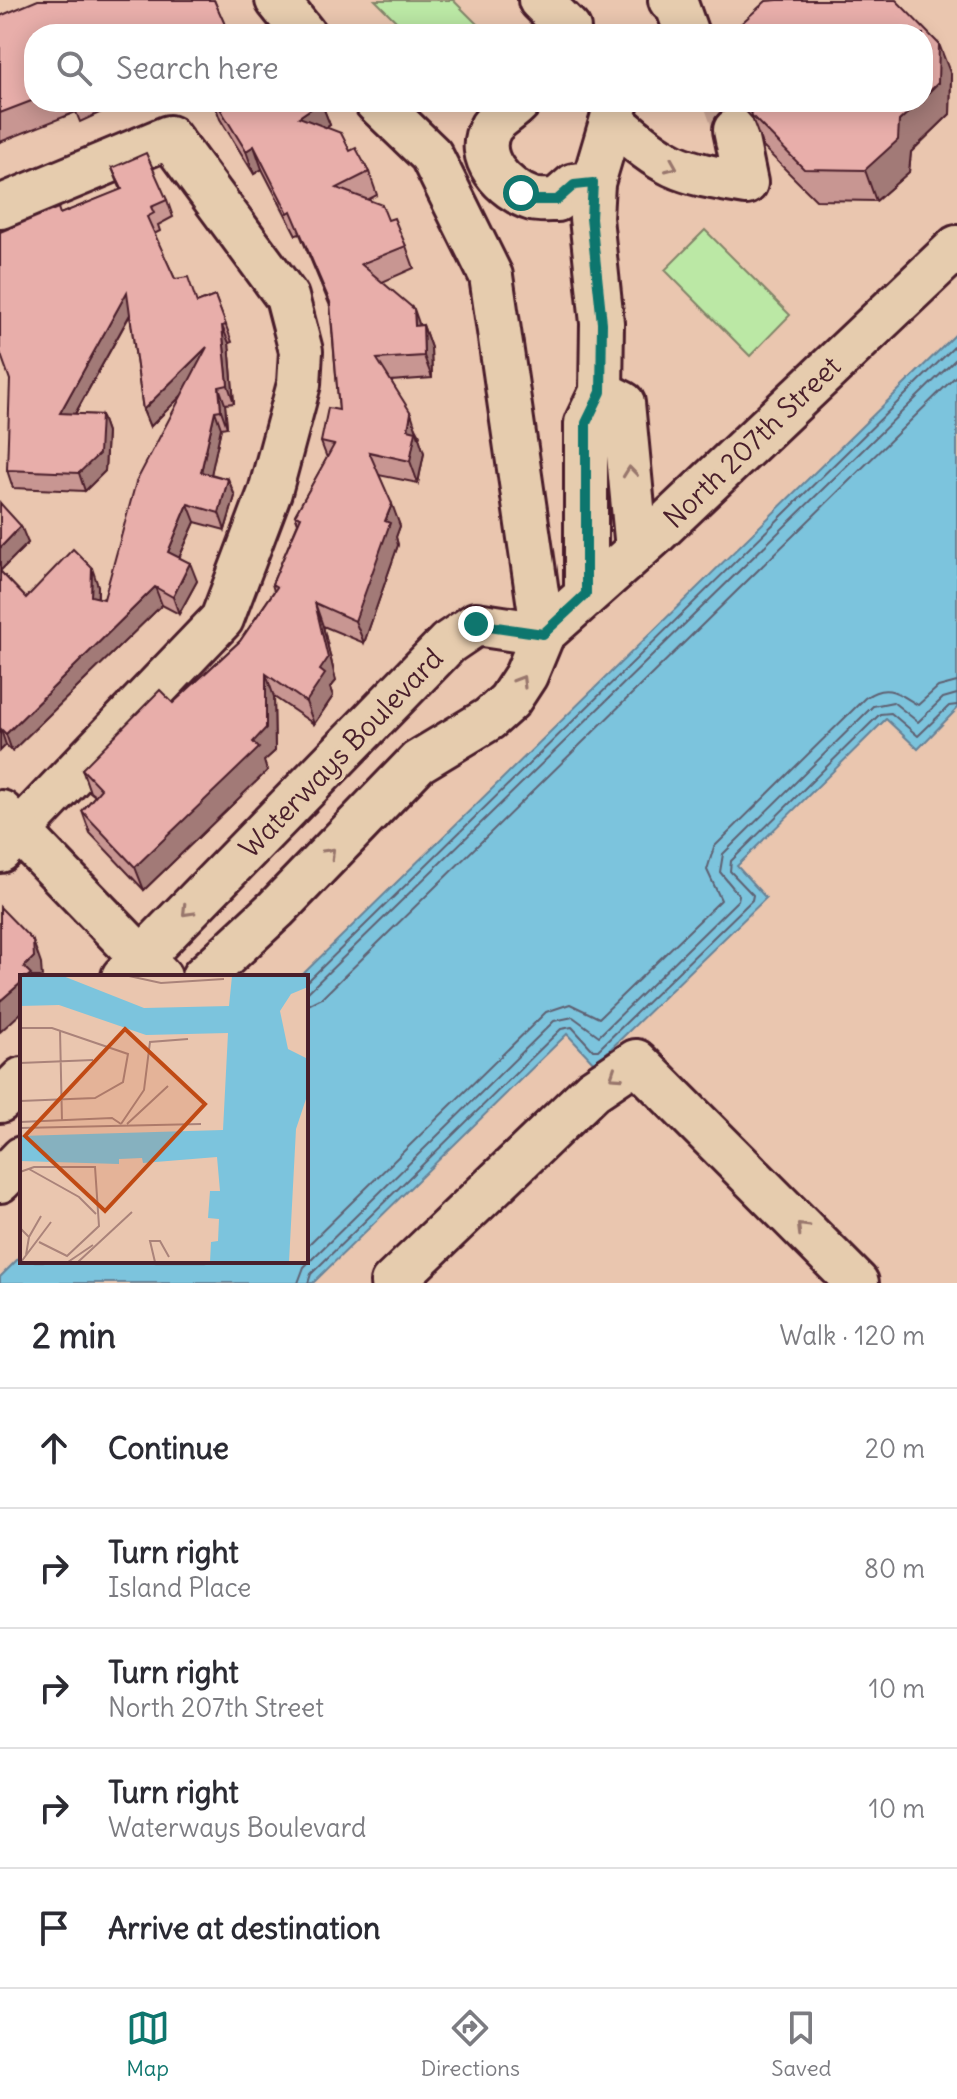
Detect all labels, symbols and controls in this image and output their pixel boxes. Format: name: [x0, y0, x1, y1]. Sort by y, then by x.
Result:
search box: [24, 24, 933, 112]
icon: search: [52, 46, 96, 90]
text: Search here: [116, 49, 279, 87]
one-way arrow: [664, 157, 679, 173]
route start: [503, 175, 539, 211]
street label: North 207th Street: [656, 348, 848, 536]
one-way arrow: [621, 465, 638, 478]
route end: [458, 606, 494, 642]
street label: Waterways Boulevard: [231, 640, 451, 866]
one-way arrow: [511, 675, 527, 690]
one-way arrow: [320, 848, 335, 862]
one-way arrow: [182, 902, 196, 916]
inset map: [20, 975, 308, 1263]
one-way arrow: [609, 1066, 624, 1081]
one-way arrow: [797, 1223, 811, 1237]
text: 2 min: [32, 1314, 116, 1357]
text: Walk · 120 m: [779, 1319, 925, 1352]
icon: ahead: [32, 1426, 76, 1470]
text: Continue: [108, 1429, 229, 1467]
text: 20 m: [865, 1432, 925, 1465]
text: Turn right: [108, 1533, 239, 1571]
icon: right: [32, 1546, 76, 1590]
text: 80 m: [864, 1552, 925, 1585]
text: Island Place: [108, 1571, 251, 1604]
text: Turn right: [108, 1653, 239, 1691]
icon: right: [32, 1666, 76, 1710]
text: 10 m: [869, 1672, 925, 1705]
text: North 207th Street: [108, 1691, 324, 1724]
text: Turn right: [108, 1773, 239, 1811]
icon: right: [32, 1786, 76, 1830]
text: 10 m: [869, 1792, 925, 1825]
text: Waterways Boulevard: [108, 1811, 366, 1844]
icon: arrive: [32, 1906, 76, 1950]
text: Arrive at destination: [108, 1909, 380, 1947]
tab: Map: [126, 2006, 170, 2082]
tab: Directions: [421, 2006, 520, 2082]
tab: Saved: [771, 2006, 831, 2082]

